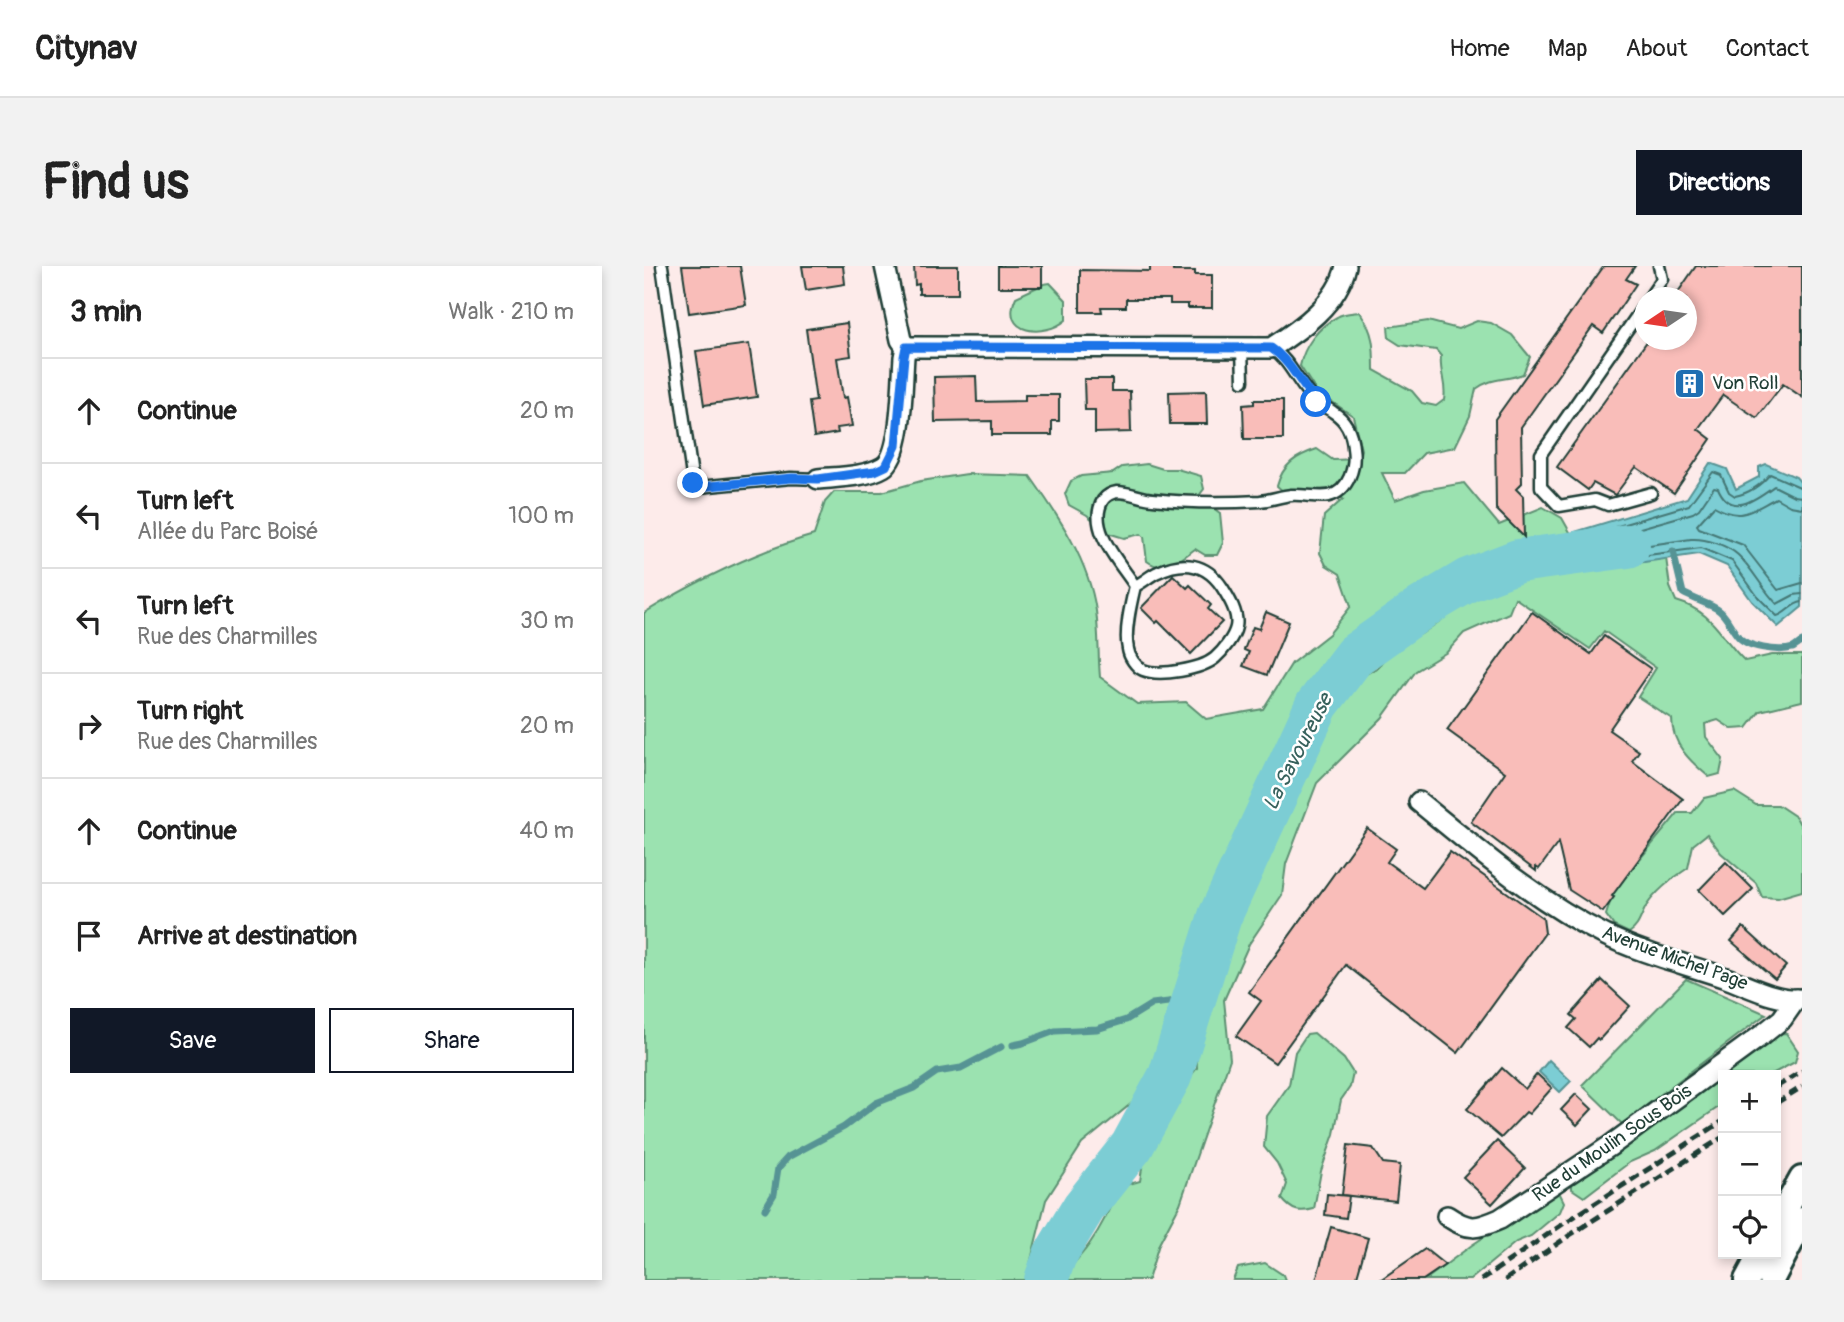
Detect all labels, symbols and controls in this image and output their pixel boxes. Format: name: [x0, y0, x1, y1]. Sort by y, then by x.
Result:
text: Citynav: [35, 28, 138, 69]
text: Home: [1449, 34, 1510, 63]
text: Map: [1548, 34, 1588, 63]
text: About: [1626, 34, 1688, 63]
text: Contact: [1726, 34, 1809, 63]
button: Directions: [1636, 150, 1802, 215]
text: Find us: [42, 152, 189, 213]
north arrow: [1634, 287, 1697, 350]
text: 3 min: [70, 293, 142, 330]
text: Walk · 210 m: [448, 297, 574, 326]
building icon: Von Roll: [1672, 366, 1706, 400]
place label: Von Roll: [1712, 371, 1779, 395]
route start: [1300, 386, 1331, 417]
icon: ahead: [70, 392, 108, 430]
text: Continue: [137, 395, 237, 427]
text: 20 m: [520, 396, 574, 425]
route end: [677, 467, 708, 498]
text: Turn left: [137, 485, 233, 517]
icon: left: [70, 497, 108, 535]
text: 100 m: [508, 501, 574, 530]
text: Allée du Parc Boisé: [137, 517, 319, 546]
text: Turn left: [137, 590, 233, 622]
icon: left: [70, 602, 108, 640]
text: 30 m: [520, 606, 574, 635]
text: Rue des Charmilles: [137, 622, 317, 651]
water label: La Savoureuse: [1257, 687, 1340, 815]
text: Turn right: [137, 695, 243, 727]
icon: right: [70, 707, 108, 745]
text: 20 m: [520, 711, 574, 740]
text: Rue des Charmilles: [137, 727, 317, 756]
icon: ahead: [70, 812, 108, 850]
text: Continue: [137, 815, 237, 847]
text: 40 m: [520, 816, 574, 845]
icon: arrive: [70, 917, 108, 955]
text: Arrive at destination: [137, 920, 357, 952]
street label: Avenue Michel Page: [1599, 920, 1752, 996]
button: Save: [70, 1008, 315, 1073]
button: Share: [329, 1008, 574, 1073]
map controls: [1718, 1070, 1781, 1259]
button: +: [1718, 1070, 1781, 1133]
street label: Rue du Moulin Sous Bois: [1528, 1079, 1697, 1207]
button: −: [1718, 1133, 1781, 1196]
button: locate: [1718, 1196, 1781, 1259]

